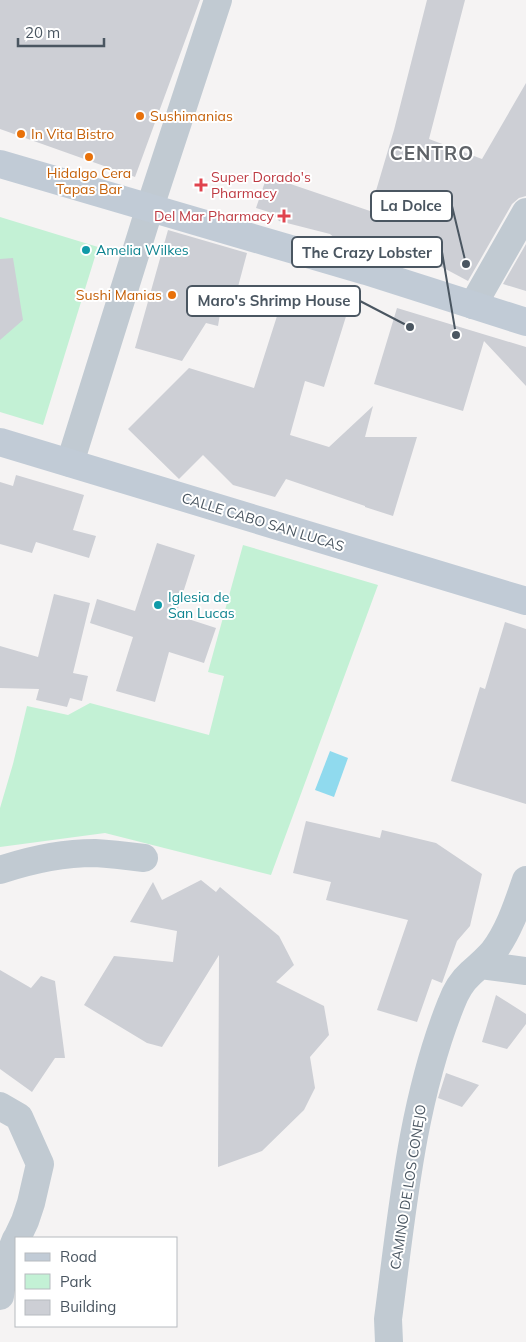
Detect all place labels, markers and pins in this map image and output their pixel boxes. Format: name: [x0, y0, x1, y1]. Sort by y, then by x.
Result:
place label: Sushimanias: [150, 107, 233, 125]
marker: Sushimanias: [134, 110, 146, 122]
place label: In Vita Bistro: [31, 125, 114, 143]
marker: In Vita Bistro: [15, 128, 27, 140]
marker: Hidalgo Cera Tapas Bar: [83, 151, 95, 163]
place label: Hidalgo Cera Tapas Bar: [47, 164, 131, 198]
place label: Super Dorado's Pharmacy: [211, 168, 311, 202]
marker: Super Dorado's Pharmacy: [195, 179, 207, 191]
callout: La Dolce: [371, 191, 452, 221]
place label: Del Mar Pharmacy: [154, 207, 275, 225]
marker: Del Mar Pharmacy: [278, 210, 290, 222]
callout: The Crazy Lobster: [292, 237, 442, 267]
place label: Amelia Wilkes: [96, 241, 189, 259]
marker: Amelia Wilkes: [80, 244, 92, 256]
place label: Sushi Manias: [76, 286, 162, 304]
callout: Maro's Shrimp House: [187, 286, 360, 316]
marker: Sushi Manias: [166, 289, 178, 301]
place label: Iglesia de San Lucas: [168, 588, 235, 622]
marker: Iglesia de San Lucas: [152, 599, 164, 611]

